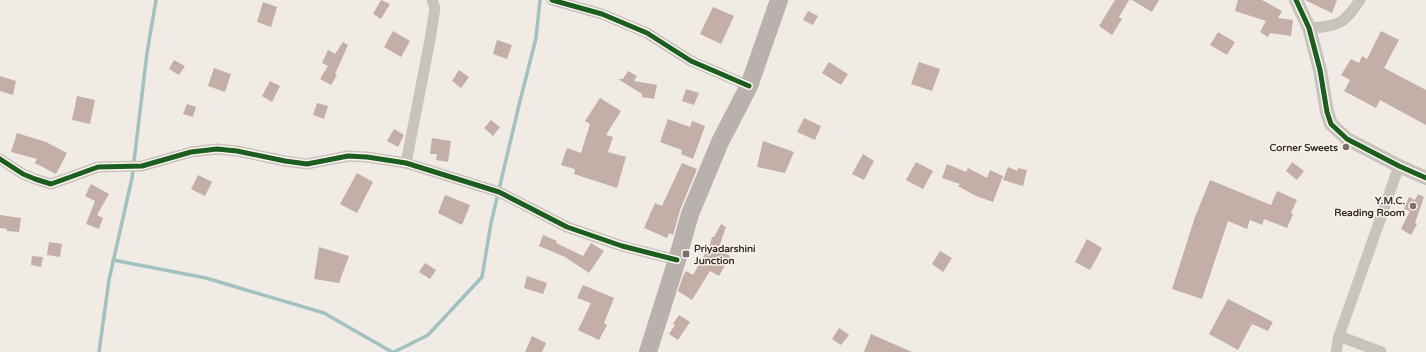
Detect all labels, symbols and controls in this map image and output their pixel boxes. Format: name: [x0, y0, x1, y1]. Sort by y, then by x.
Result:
place label: Corner Sweets: [1269, 142, 1338, 154]
marker: Corner Sweets: [1341, 142, 1351, 152]
place label: Y.M.C. Reading Room: [1334, 195, 1405, 219]
marker: Y.M.C. Reading Room: [1408, 201, 1418, 211]
place label: Priyadarshini Junction: [693, 243, 756, 267]
marker: Priyadarshini Junction: [681, 249, 691, 259]

